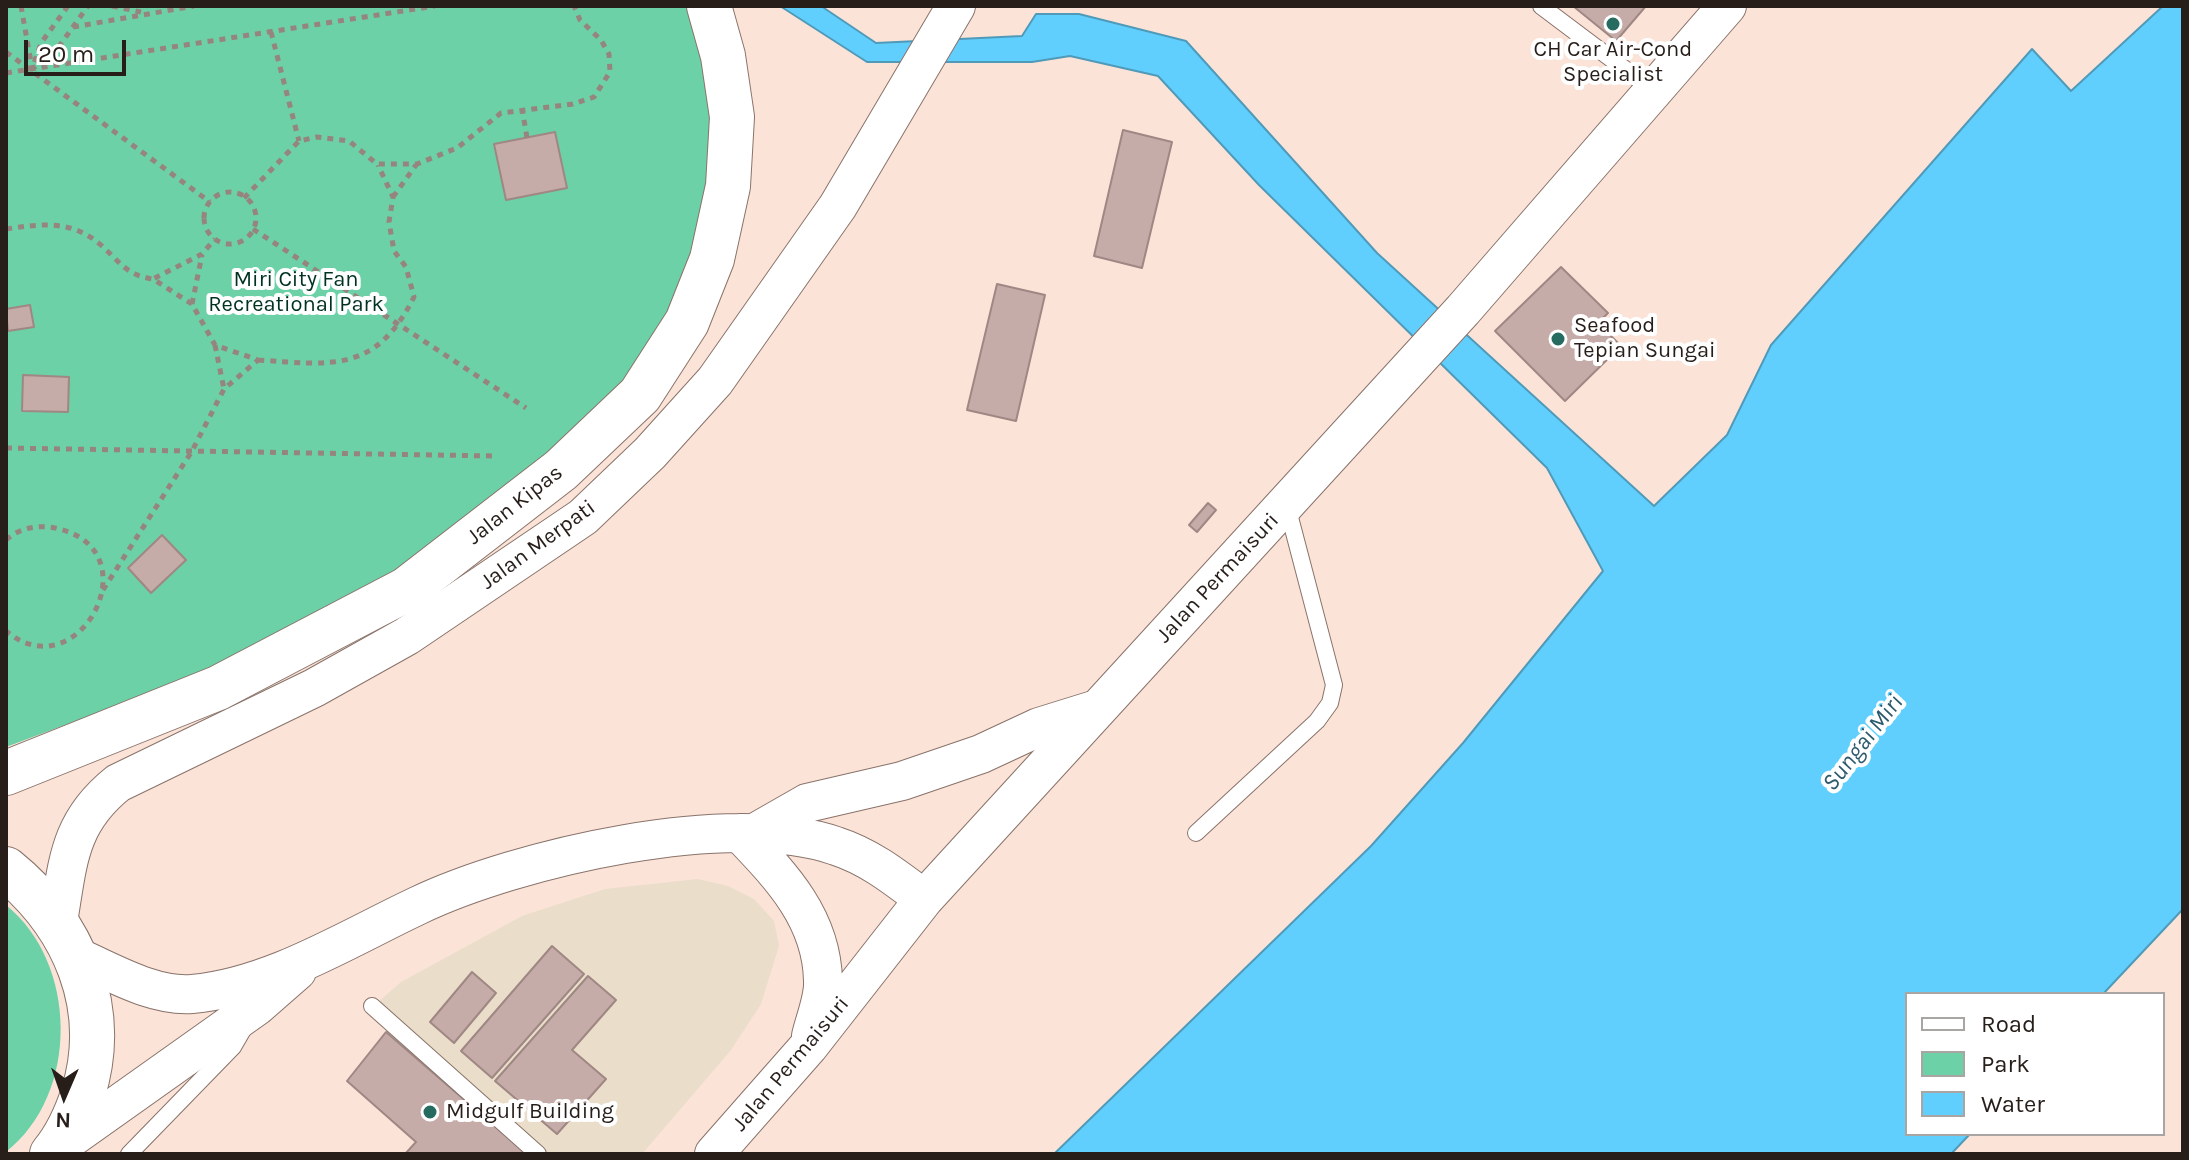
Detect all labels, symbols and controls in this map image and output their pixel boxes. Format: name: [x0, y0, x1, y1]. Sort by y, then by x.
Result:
marker: CH Car Air-Cond Specialist: [1604, 15, 1622, 33]
scale bar: [28, 24, 130, 74]
place label: CH Car Air-Cond Specialist: [1534, 37, 1692, 88]
text: 20 m: [38, 40, 94, 68]
park label: Miri City Fan Recreational Park: [208, 267, 384, 318]
place label: Seafood Tepian Sungai: [1574, 313, 1716, 364]
marker: Seafood Tepian Sungai: [1549, 330, 1567, 348]
street label: Jalan Kipas: [462, 459, 568, 551]
street label: Jalan Merpati: [475, 495, 601, 595]
street label: Jalan Permaisuri: [1151, 508, 1285, 648]
water label: Sungai Miri: [1816, 689, 1910, 797]
street label: Jalan Permaisuri: [727, 991, 855, 1137]
legend: [1905, 992, 2165, 1136]
text: Road: [1981, 1010, 2036, 1038]
text: Park: [1981, 1050, 2030, 1078]
north arrow: [24, 1056, 104, 1136]
text: Water: [1981, 1090, 2045, 1118]
place label: Midgulf Building: [446, 1099, 614, 1125]
marker: Midgulf Building: [421, 1103, 439, 1121]
text: N: [55, 1107, 72, 1133]

